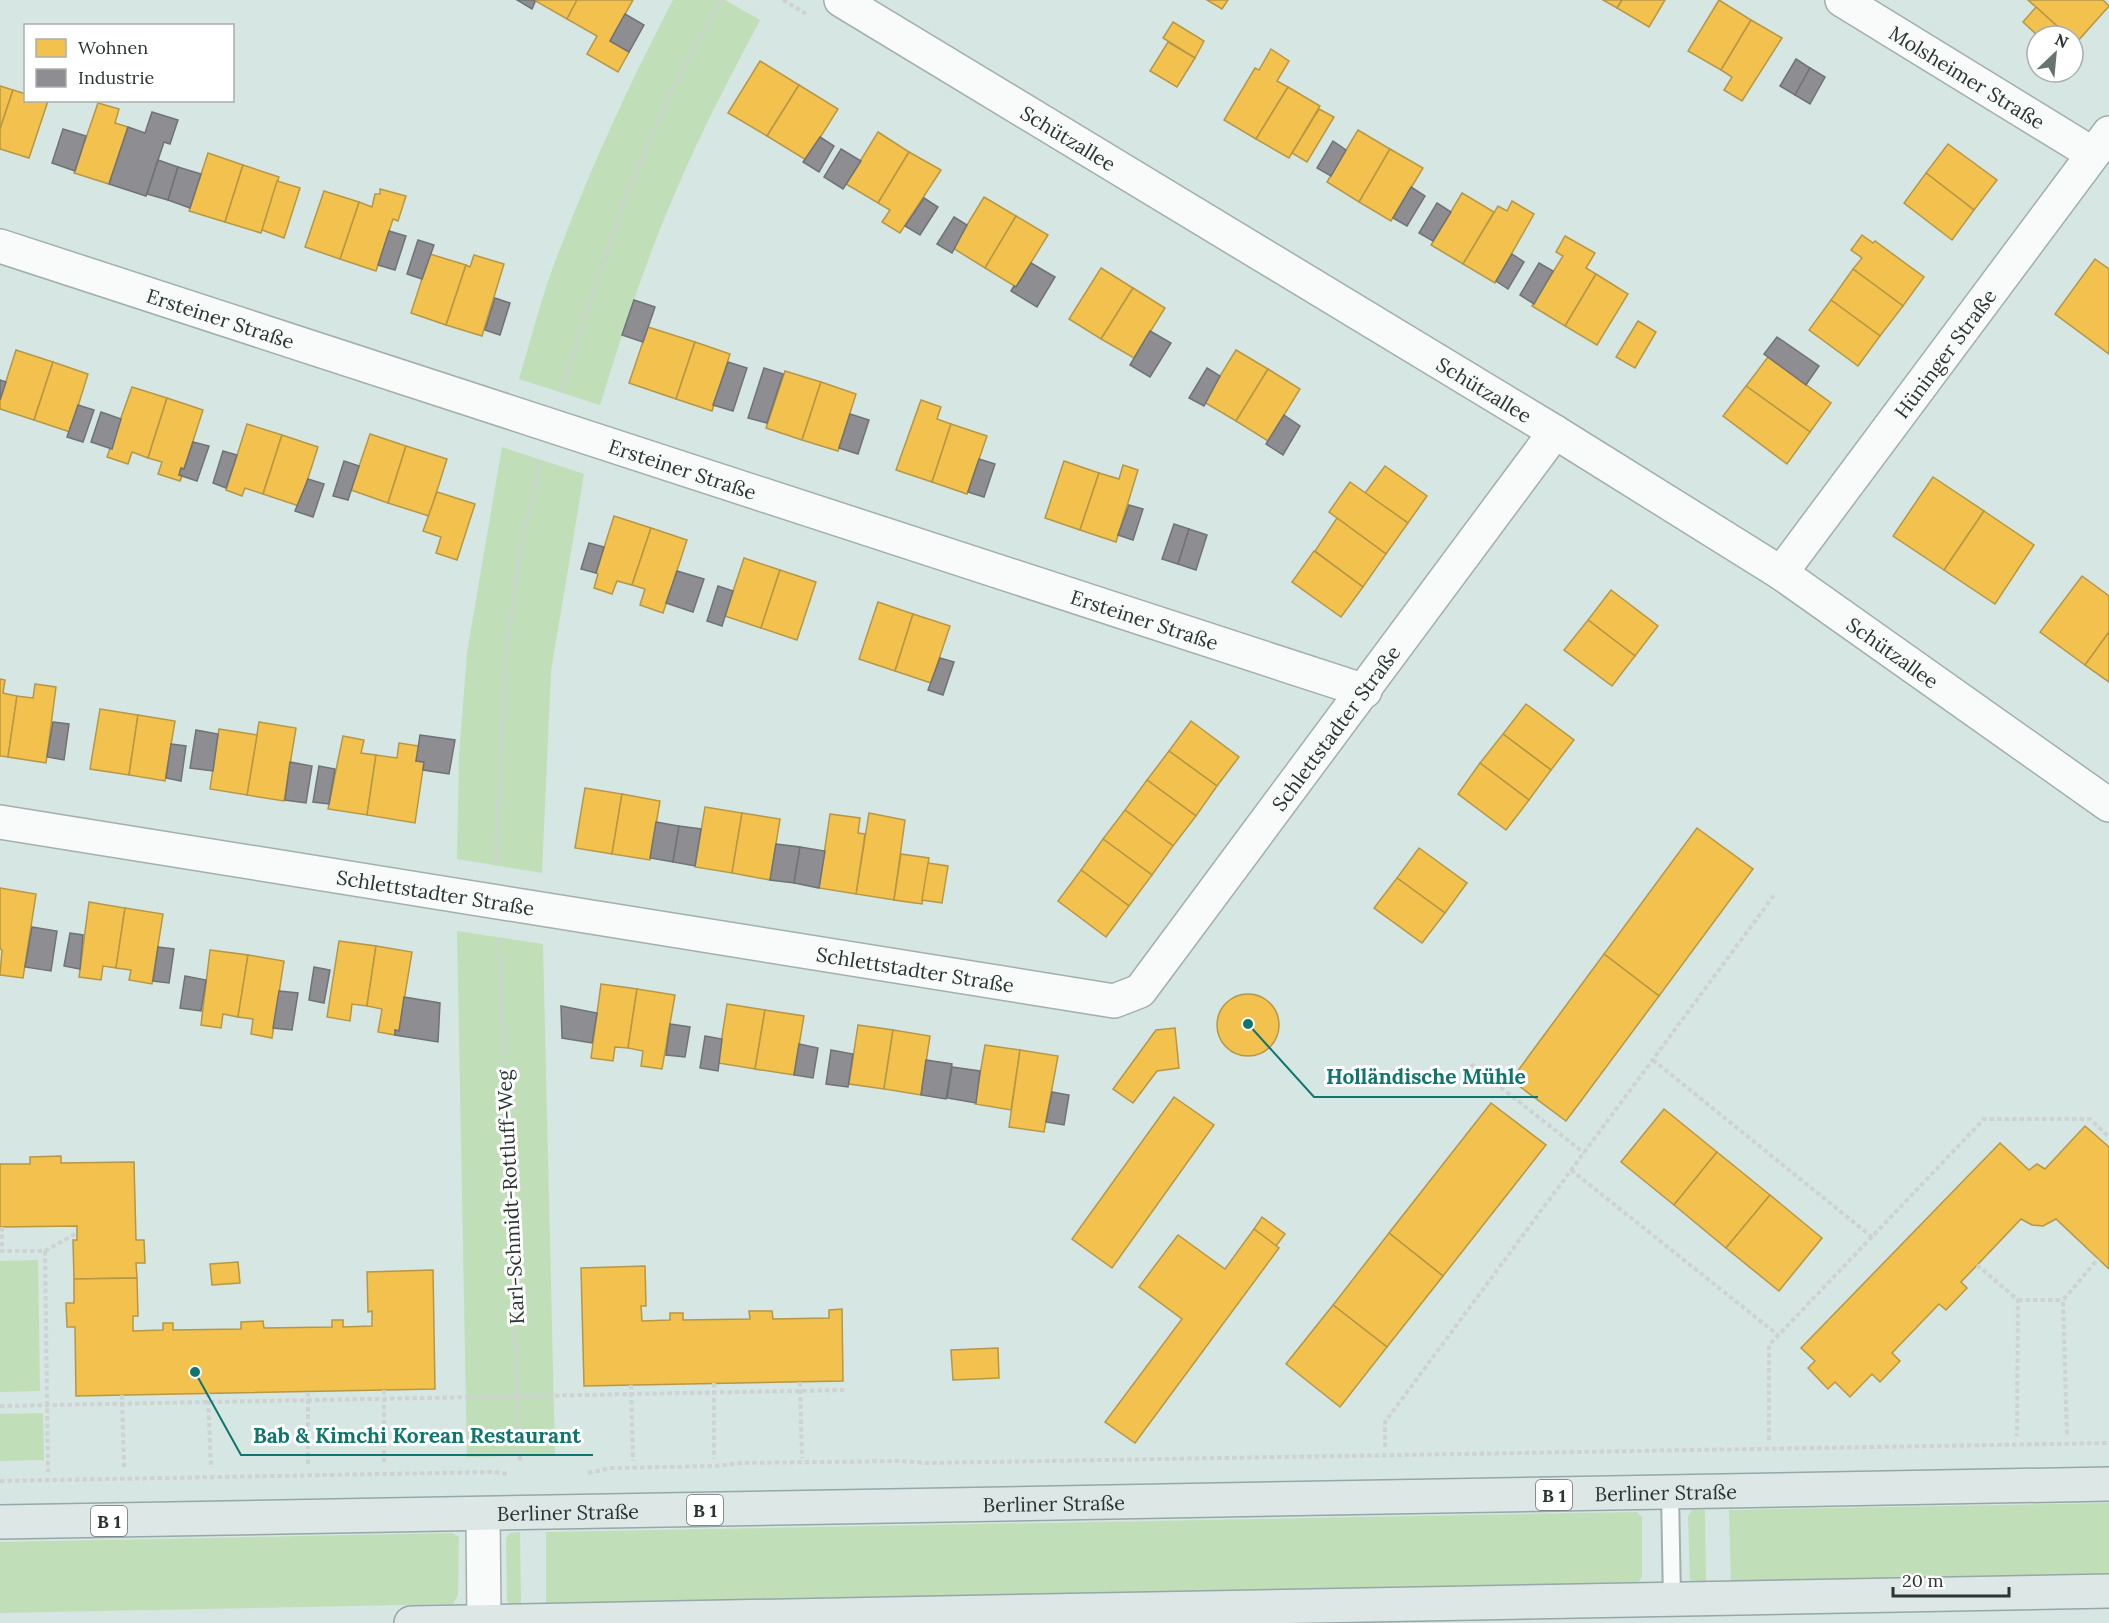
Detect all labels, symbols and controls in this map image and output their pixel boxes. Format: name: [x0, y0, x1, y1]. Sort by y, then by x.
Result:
street label: Molsheimer Straße: [1885, 20, 2050, 134]
legend: [24, 24, 234, 102]
north arrow: [2025, 24, 2085, 84]
text: N: [2052, 29, 2072, 52]
text: Wohnen: [78, 36, 148, 59]
text: Industrie: [78, 66, 154, 89]
street label: Schützallee: [1016, 99, 1121, 176]
street label: Ersteiner Straße: [144, 282, 298, 354]
street label: Hüninger Straße: [1888, 284, 2001, 423]
street label: Schützallee: [1432, 351, 1537, 428]
street label: Ersteiner Straße: [606, 433, 760, 504]
street label: Ersteiner Straße: [1068, 583, 1222, 655]
street label: Schützallee: [1842, 611, 1944, 693]
street label: Schlettstadter Straße: [1266, 640, 1405, 815]
street label: Schlettstadter Straße: [335, 864, 536, 920]
street label: Schlettstadter Straße: [815, 941, 1016, 997]
callout: Holländische Mühle: [1314, 1058, 1538, 1097]
text: Holländische Mühle: [1326, 1063, 1526, 1090]
street label: Karl-Schmidt-Rottluff-Weg: [491, 1068, 529, 1325]
callout: Bab & Kimchi Korean Restaurant: [241, 1416, 593, 1455]
text: Bab & Kimchi Korean Restaurant: [253, 1422, 581, 1449]
street label: Berliner Straße: [1594, 1478, 1737, 1506]
road number: B 1: [1536, 1480, 1572, 1510]
street label: Berliner Straße: [982, 1489, 1125, 1517]
road number: B 1: [687, 1495, 723, 1525]
street label: Berliner Straße: [497, 1498, 639, 1526]
road number: B 1: [91, 1506, 127, 1536]
scale bar: [1893, 1560, 2008, 1598]
text: 20 m: [1902, 1569, 1944, 1592]

